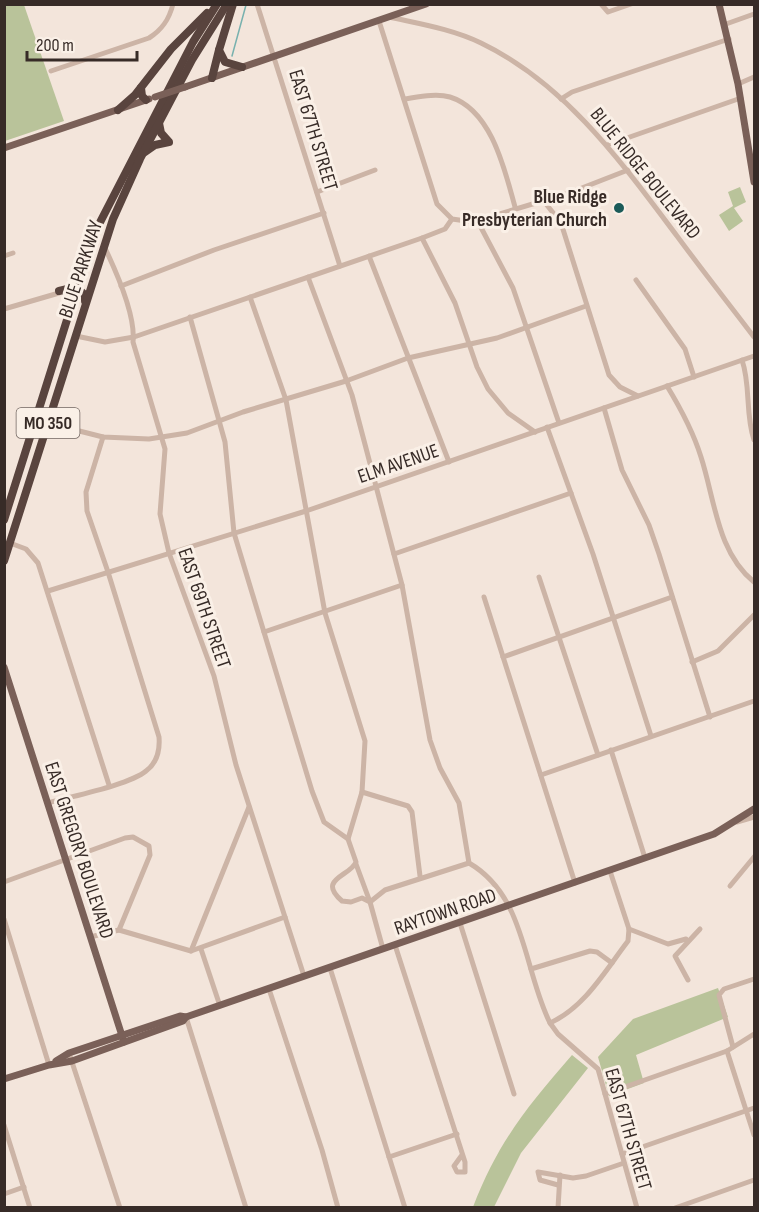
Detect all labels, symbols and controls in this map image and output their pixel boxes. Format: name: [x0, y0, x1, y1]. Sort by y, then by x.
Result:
scale bar: [27, 24, 136, 62]
text: 200 m: [36, 35, 74, 56]
street label: EAST 67TH STREET: [283, 67, 343, 194]
street label: BLUE RIDGE BOULEVARD: [585, 103, 706, 244]
place label: Blue Ridge Presbyterian Church: [462, 185, 607, 232]
marker: Blue Ridge Presbyterian Church: [612, 201, 626, 215]
street label: BLUE PARKWAY: [54, 217, 108, 321]
road number: MO 350: [16, 408, 80, 438]
street label: ELM AVENUE: [355, 439, 442, 489]
street label: EAST 69TH STREET: [172, 545, 236, 672]
street label: EAST GREGORY BOULEVARD: [39, 759, 119, 942]
street label: RAYTOWN ROAD: [391, 883, 500, 941]
street label: EAST 67TH STREET: [599, 1066, 657, 1193]

